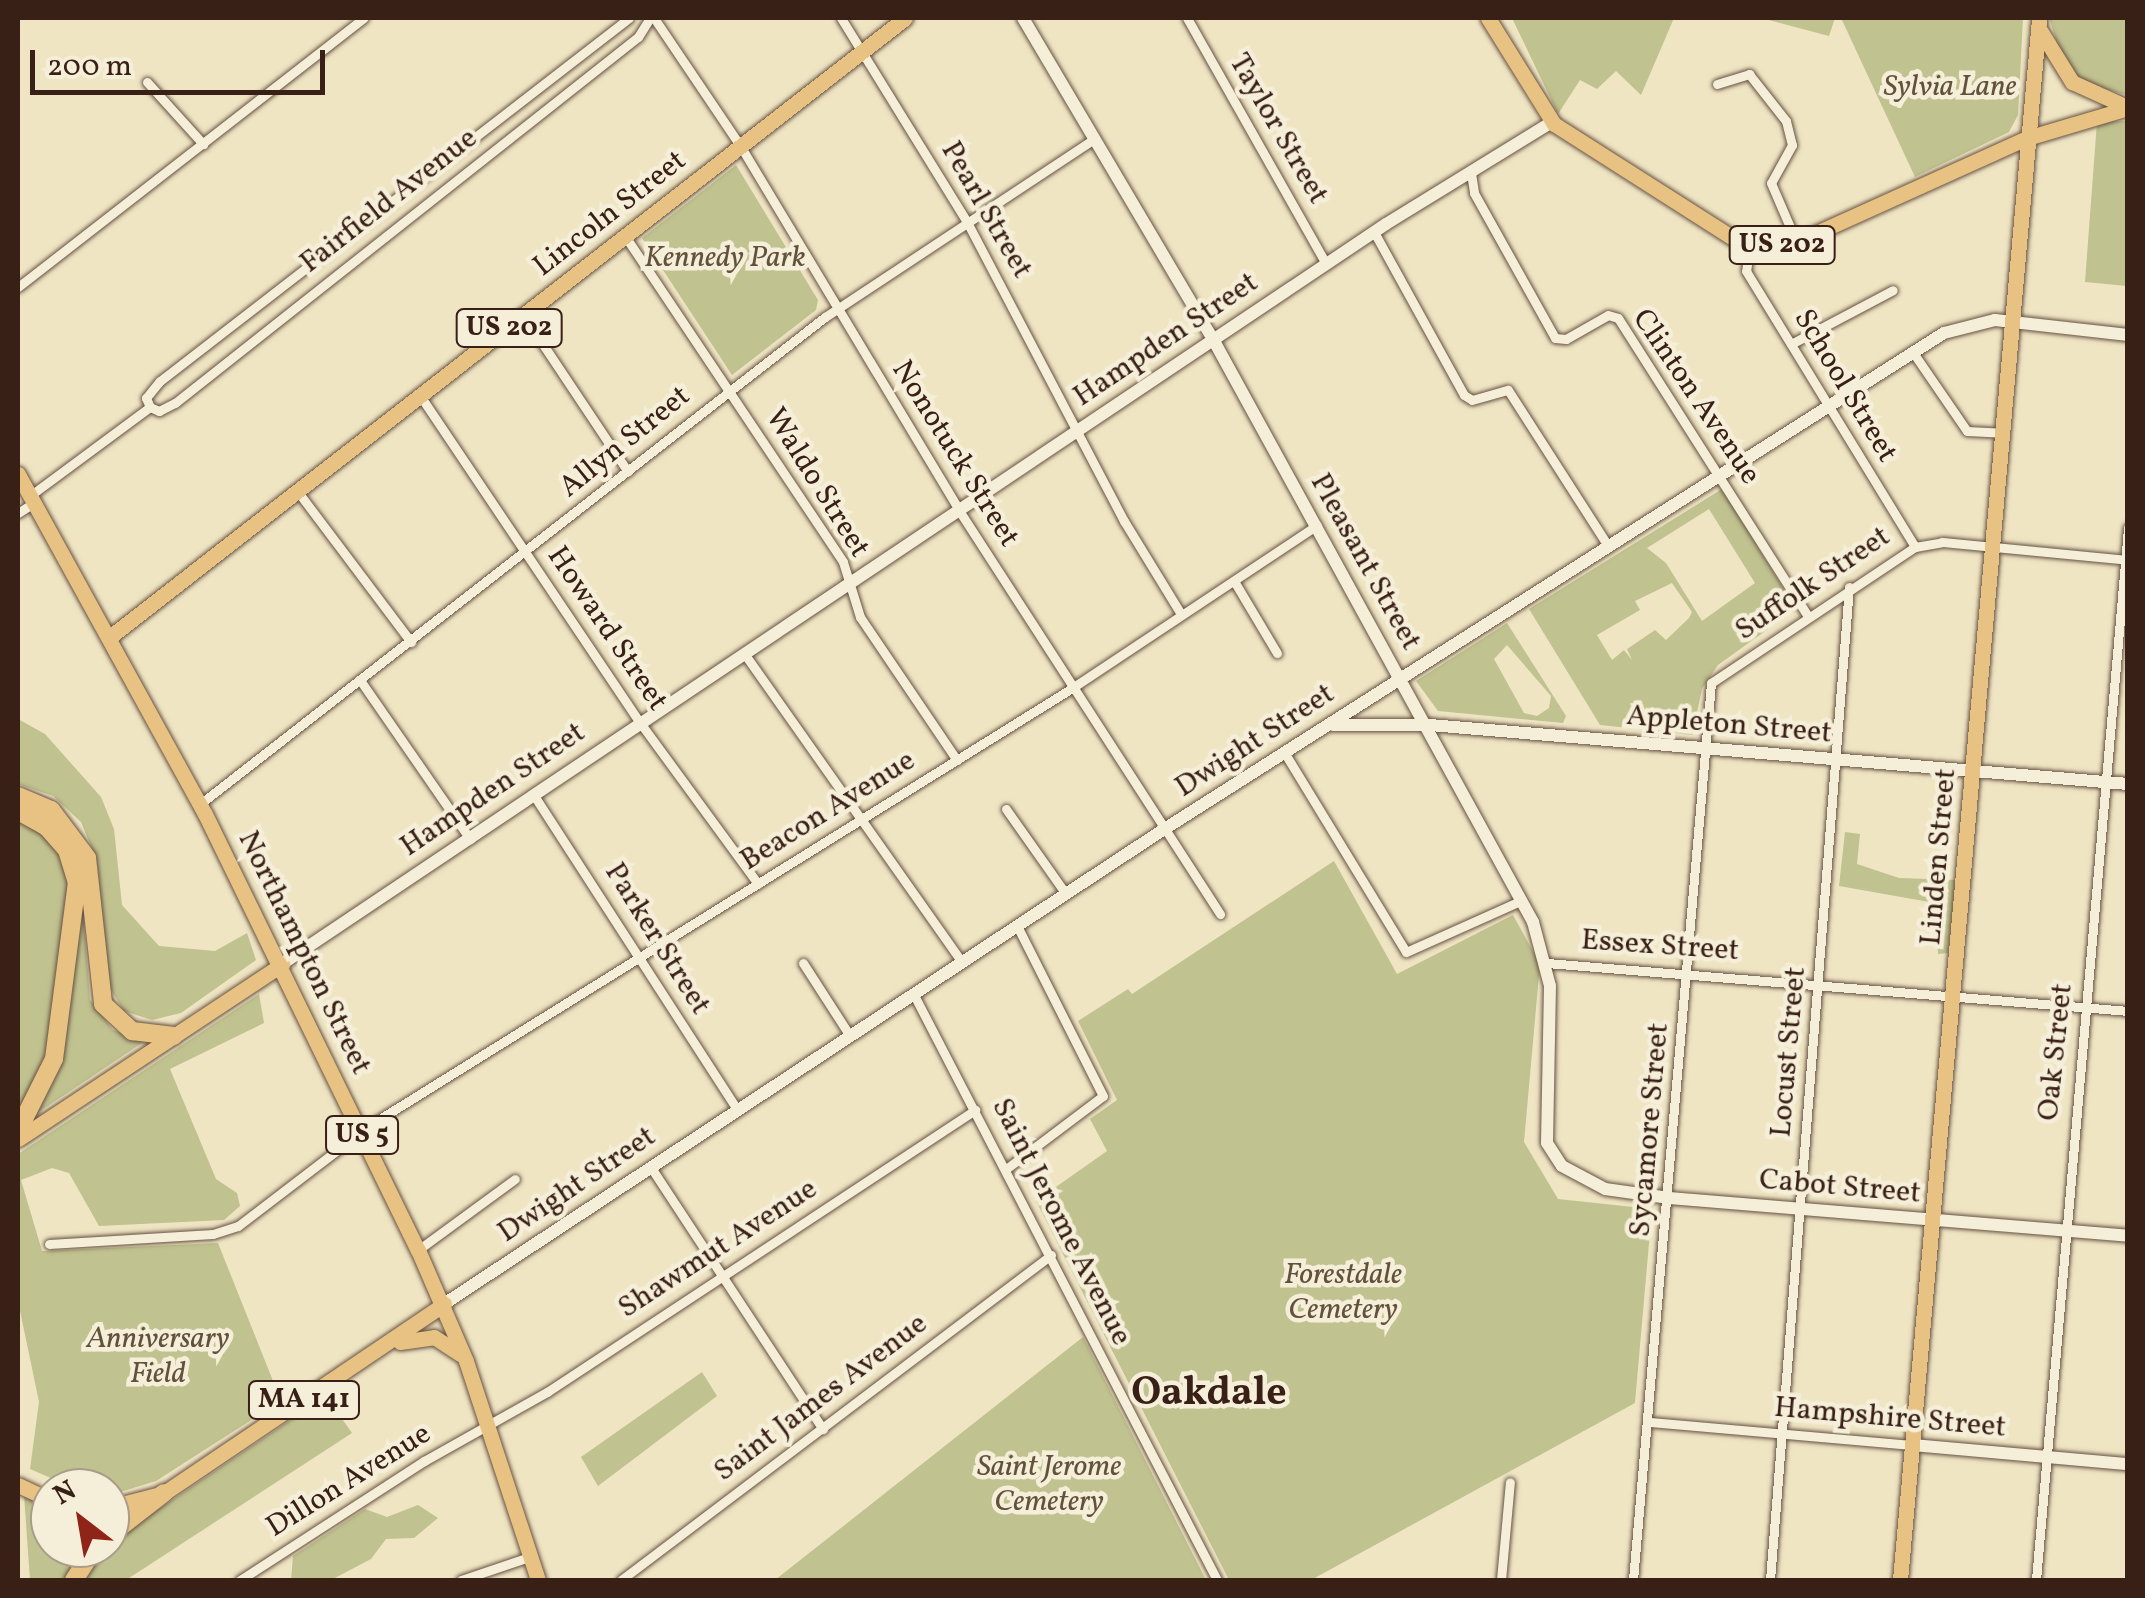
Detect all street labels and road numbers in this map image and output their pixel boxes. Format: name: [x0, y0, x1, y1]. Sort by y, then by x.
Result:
street label: Taylor Street: [1220, 47, 1336, 211]
street label: Fairfield Avenue: [293, 121, 485, 281]
street label: Pearl Street: [932, 135, 1040, 285]
street label: Lincoln Street: [526, 143, 694, 285]
road number: US 202: [1727, 222, 1837, 268]
street label: Hampden Street: [1067, 265, 1265, 415]
street label: Clinton Avenue: [1624, 302, 1768, 492]
street label: School Street: [1785, 303, 1905, 469]
road number: US 202: [454, 305, 564, 351]
street label: Nonotuck Street: [883, 354, 1027, 554]
street label: Allyn Street: [552, 378, 698, 506]
street label: Waldo Street: [757, 402, 877, 564]
street label: Pleasant Street: [1302, 467, 1428, 657]
street label: Suffolk Street: [1729, 519, 1897, 649]
street label: Howard Street: [539, 540, 675, 718]
street label: Dwight Street: [1169, 676, 1341, 806]
street label: Appleton Street: [1625, 698, 1833, 752]
street label: Hampden Street: [394, 715, 592, 865]
street label: Beacon Avenue: [734, 743, 922, 879]
street label: Linden Street: [1913, 767, 1965, 947]
street label: Northampton Street: [229, 825, 379, 1081]
street label: Parker Street: [596, 856, 718, 1022]
street label: Essex Street: [1580, 923, 1740, 969]
street label: Locust Street: [1764, 965, 1814, 1139]
street label: Oak Street: [2031, 982, 2081, 1122]
street label: Sycamore Street: [1623, 1021, 1677, 1239]
street label: Saint Jerome Avenue: [983, 1092, 1139, 1352]
road number: US 5: [324, 1112, 400, 1158]
street label: Dwight Street: [491, 1119, 663, 1251]
street label: Cabot Street: [1758, 1162, 1922, 1212]
street label: Shawmut Avenue: [612, 1171, 824, 1327]
street label: Saint James Avenue: [707, 1306, 935, 1490]
road number: MA 141: [246, 1377, 362, 1423]
street label: Hampshire Street: [1773, 1390, 2007, 1446]
street label: Dillon Avenue: [260, 1416, 438, 1546]

